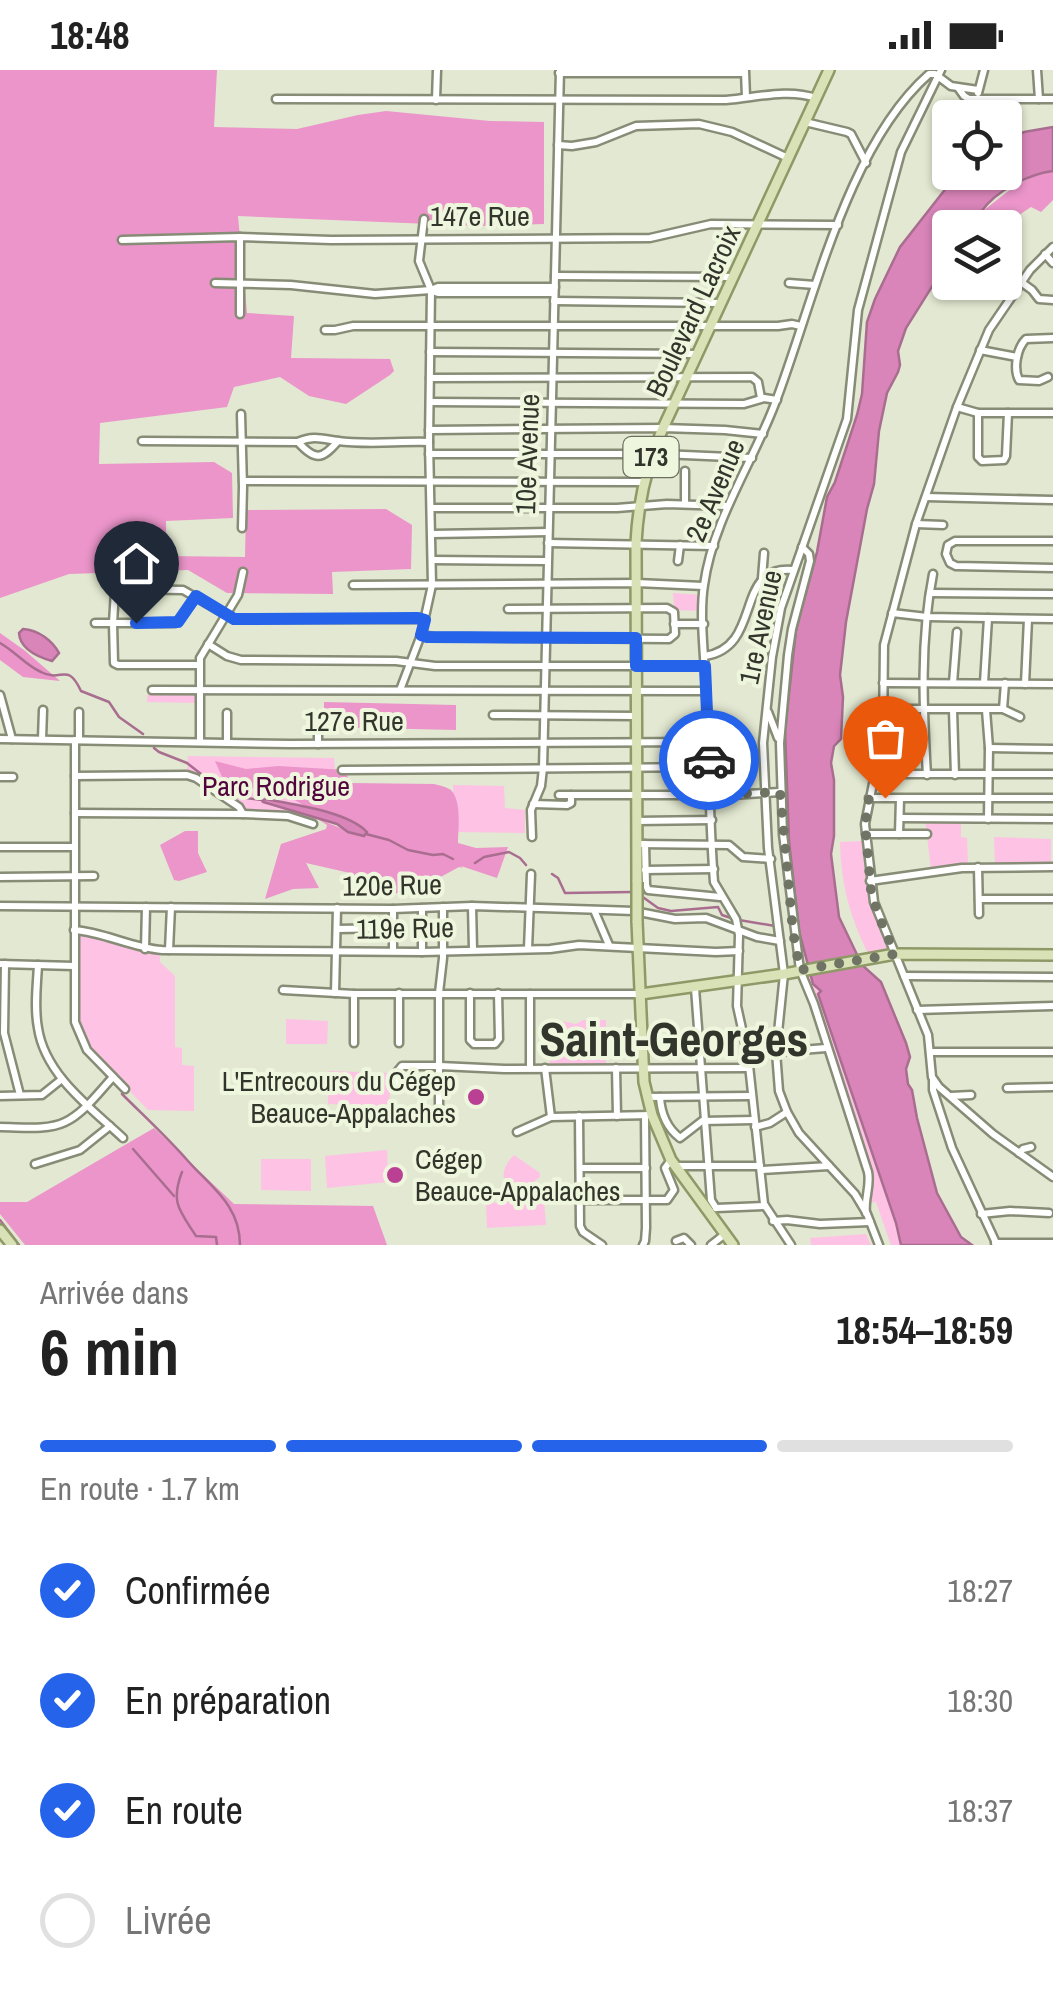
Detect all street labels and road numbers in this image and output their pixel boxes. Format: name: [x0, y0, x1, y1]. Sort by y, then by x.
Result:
street label: 147e Rue: [430, 197, 530, 235]
street label: Boulevard Lacroix: [637, 219, 750, 403]
street label: 10e Avenue: [506, 393, 548, 515]
street label: 2e Avenue: [676, 433, 754, 547]
road number: 173: [624, 437, 678, 477]
street label: 1re Avenue: [729, 566, 791, 688]
street label: 127e Rue: [304, 702, 404, 740]
street label: 120e Rue: [342, 865, 442, 905]
street label: 119e Rue: [356, 908, 454, 948]

